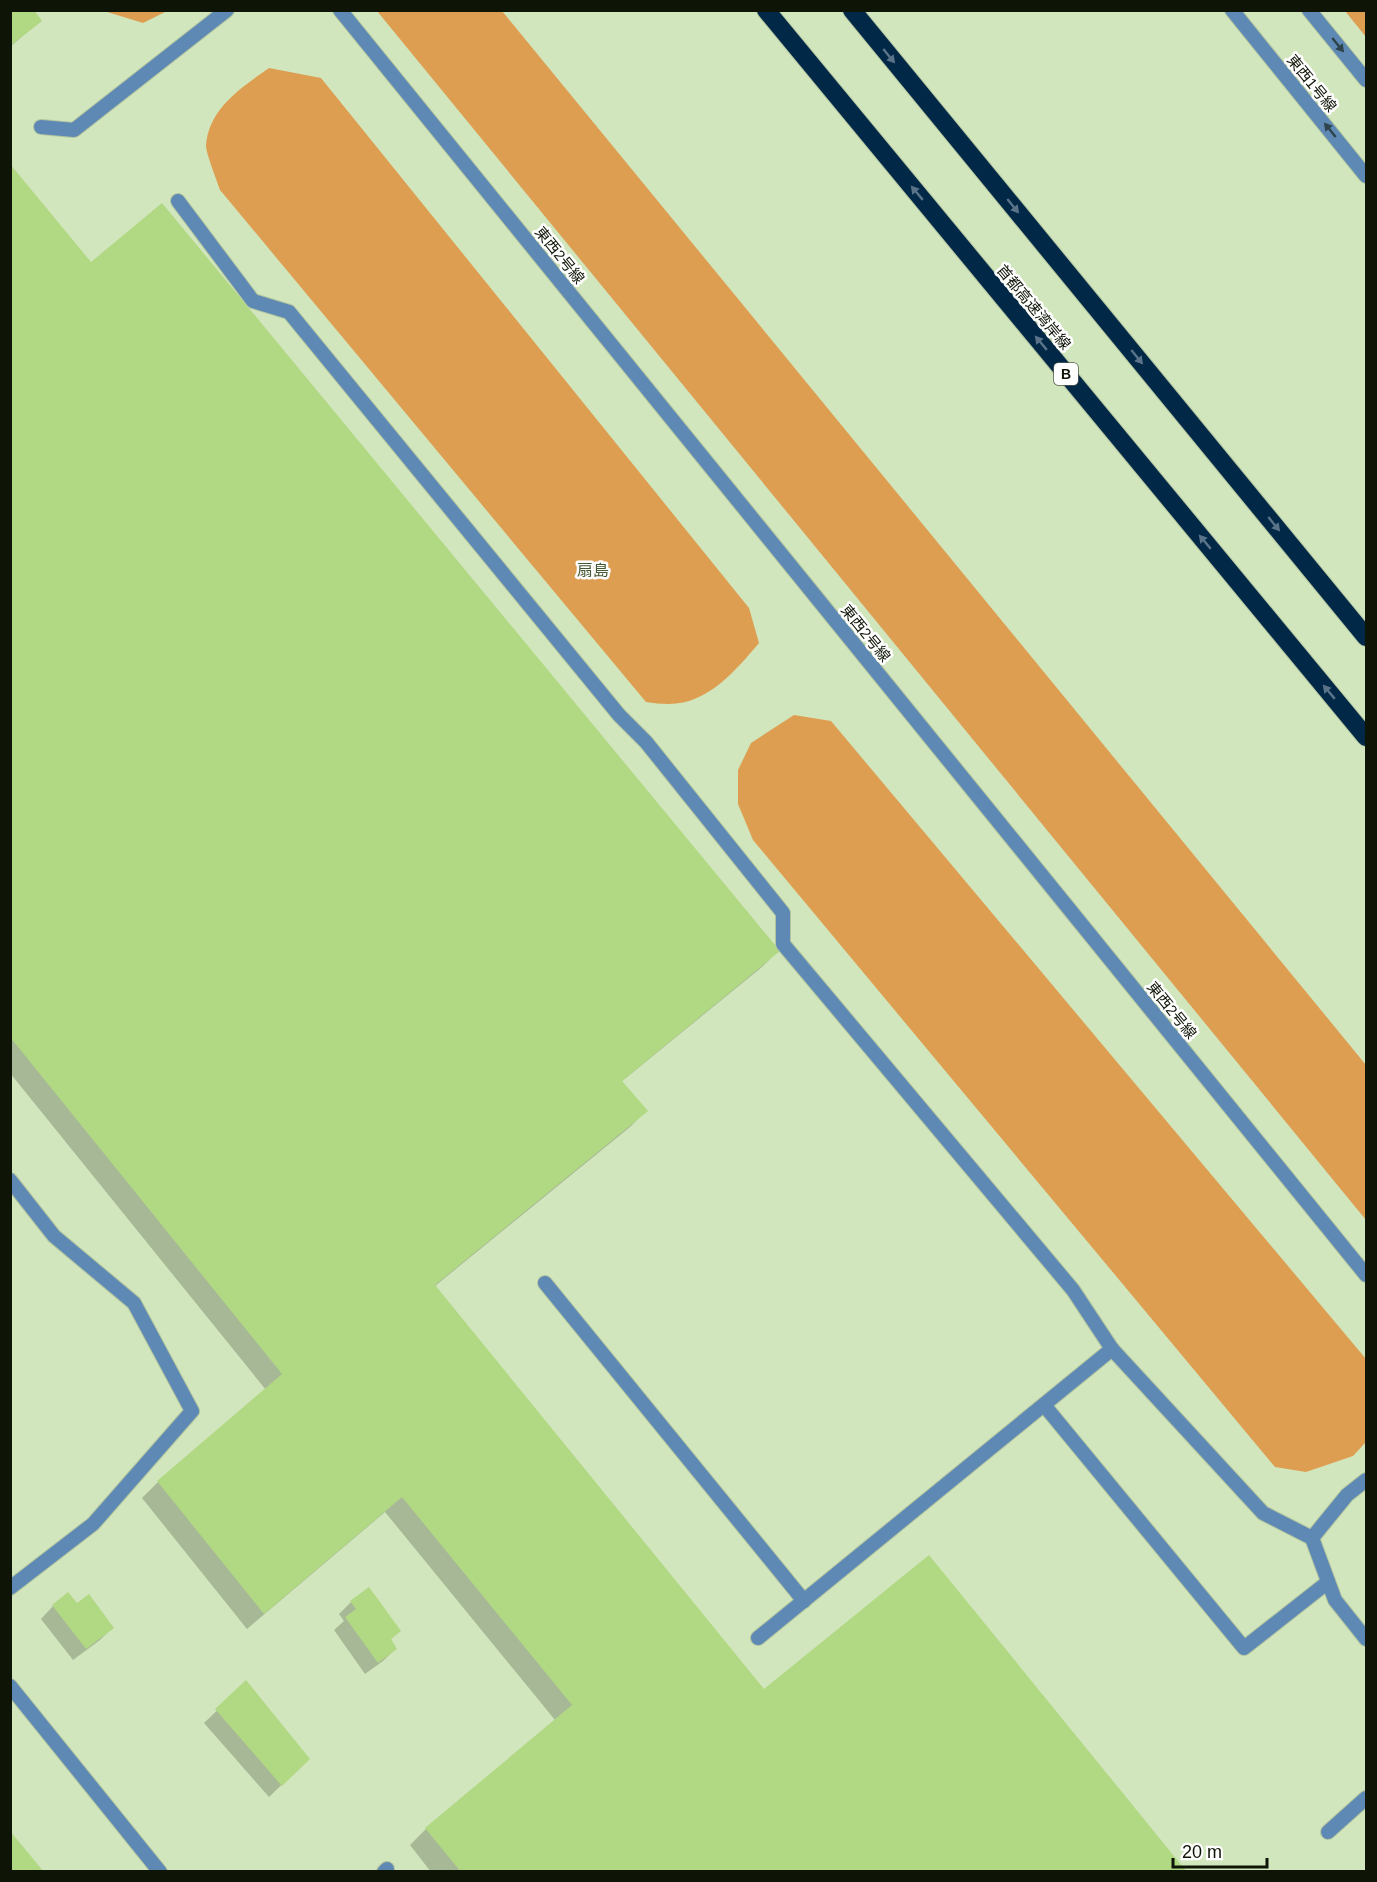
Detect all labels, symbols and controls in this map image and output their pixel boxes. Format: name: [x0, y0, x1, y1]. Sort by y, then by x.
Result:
one-way arrow: [1331, 37, 1344, 52]
one-way arrow: [882, 48, 895, 63]
street label: 東西1号線: [1284, 51, 1340, 115]
one-way arrow: [1324, 123, 1336, 138]
one-way arrow: [910, 185, 923, 201]
one-way arrow: [1006, 198, 1019, 214]
street label: 東西2号線: [532, 223, 588, 287]
street label: 首都高速湾岸線: [994, 261, 1074, 353]
one-way arrow: [1034, 335, 1047, 351]
one-way arrow: [1130, 349, 1143, 365]
road number: B: [1054, 363, 1078, 385]
one-way arrow: [1267, 516, 1280, 532]
one-way arrow: [1199, 535, 1212, 550]
district label: 扇島: [577, 562, 609, 579]
street label: 東西2号線: [838, 601, 894, 665]
one-way arrow: [1323, 684, 1336, 700]
street label: 東西2号線: [1144, 978, 1200, 1042]
scale bar: [1173, 1831, 1268, 1869]
text: 20 m: [1182, 1842, 1222, 1862]

